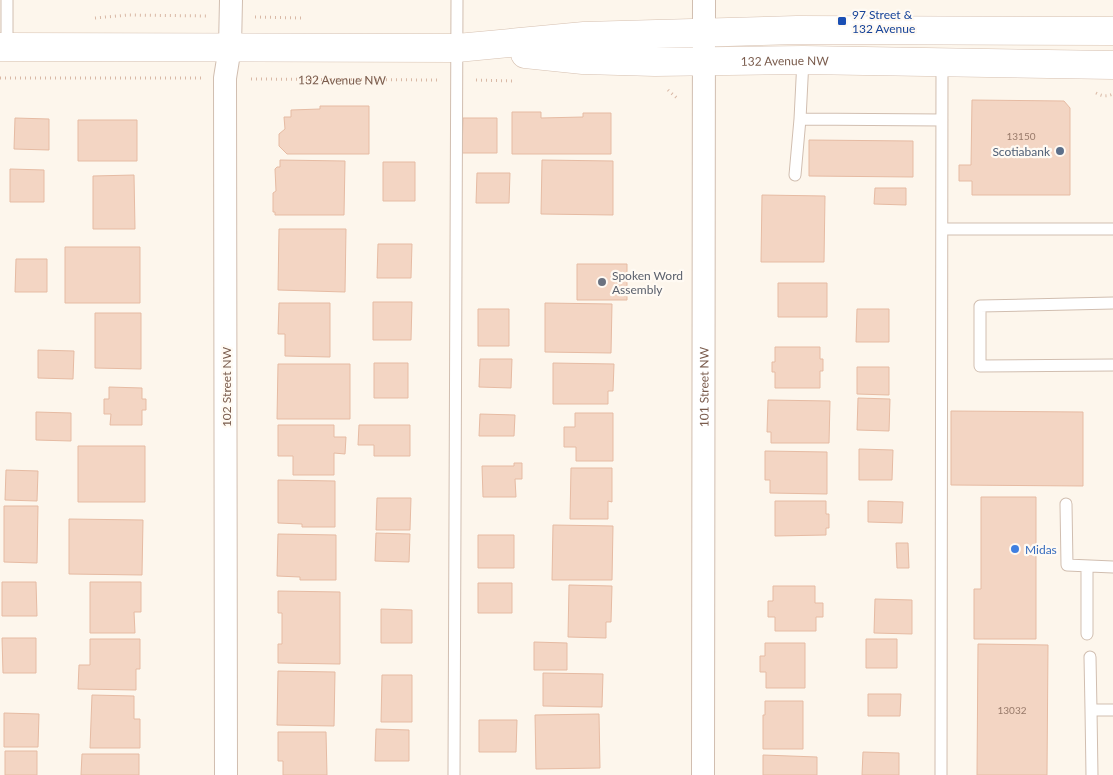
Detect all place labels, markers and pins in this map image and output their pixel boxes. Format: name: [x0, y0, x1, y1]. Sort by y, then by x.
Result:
place label: 97 Street & 132 Avenue: [852, 7, 915, 36]
marker: 97 Street & 132 Avenue: [836, 15, 848, 27]
place label: Scotiabank: [992, 144, 1051, 159]
marker: Scotiabank: [1054, 145, 1066, 157]
place label: Spoken Word Assembly: [612, 268, 683, 297]
marker: Spoken Word Assembly: [596, 276, 608, 288]
place label: Midas: [1025, 542, 1057, 557]
marker: Midas: [1009, 543, 1021, 555]

